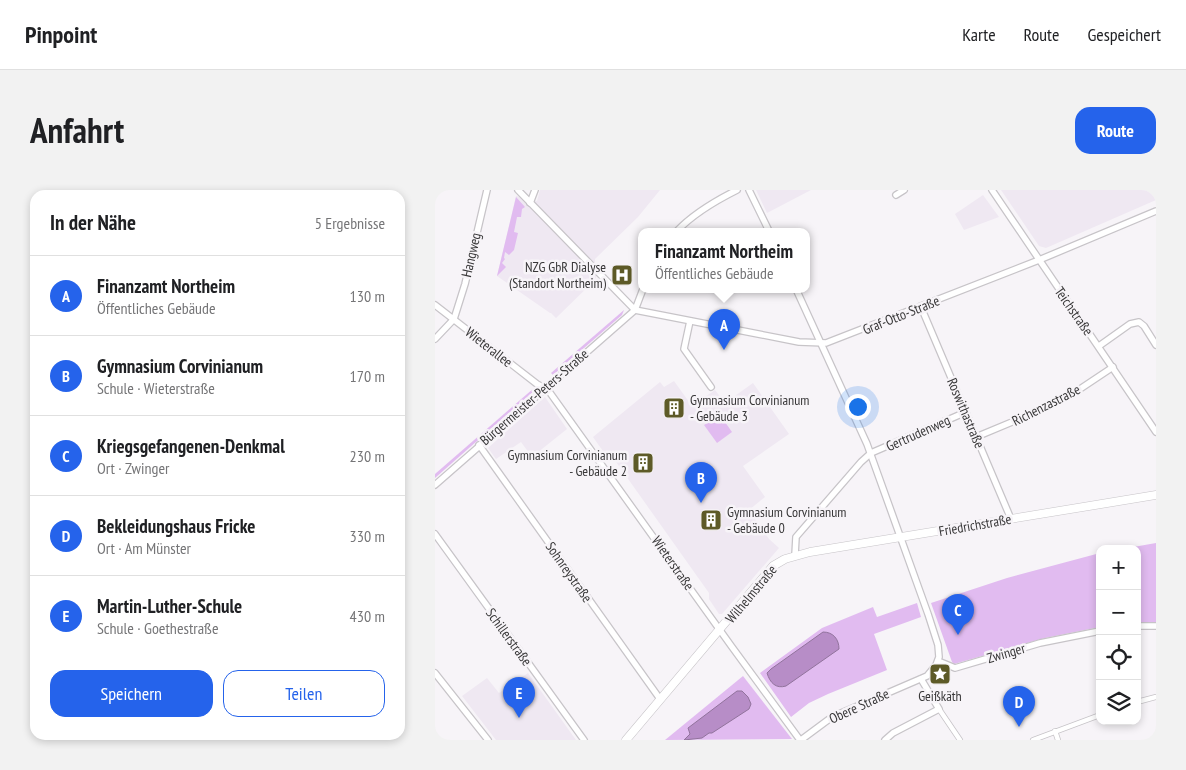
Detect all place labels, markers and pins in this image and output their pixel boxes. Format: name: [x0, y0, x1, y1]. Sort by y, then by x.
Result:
place label: NZG GbR Dialyse (Standort Northeim): [509, 258, 607, 292]
hospital icon: NZG GbR Dialyse (Standort Northeim): [610, 263, 634, 287]
pin: A: [708, 309, 740, 350]
place label: Gymnasium Corvinianum - Gebäude 3: [690, 391, 809, 425]
building icon: Gymnasium Corvinianum - Gebäude 3: [662, 396, 686, 420]
place label: Gymnasium Corvinianum - Gebäude 2: [508, 446, 627, 480]
building icon: Gymnasium Corvinianum - Gebäude 2: [631, 451, 655, 475]
pin: B: [685, 462, 717, 503]
place label: Gymnasium Corvinianum - Gebäude 0: [727, 503, 846, 537]
building icon: Gymnasium Corvinianum - Gebäude 0: [699, 508, 723, 532]
pin: C: [942, 594, 974, 635]
place icon: Geißkäth: [928, 662, 952, 686]
pin: E: [503, 677, 535, 718]
pin: D: [1003, 686, 1035, 727]
place label: Geißkäth: [918, 687, 962, 705]

